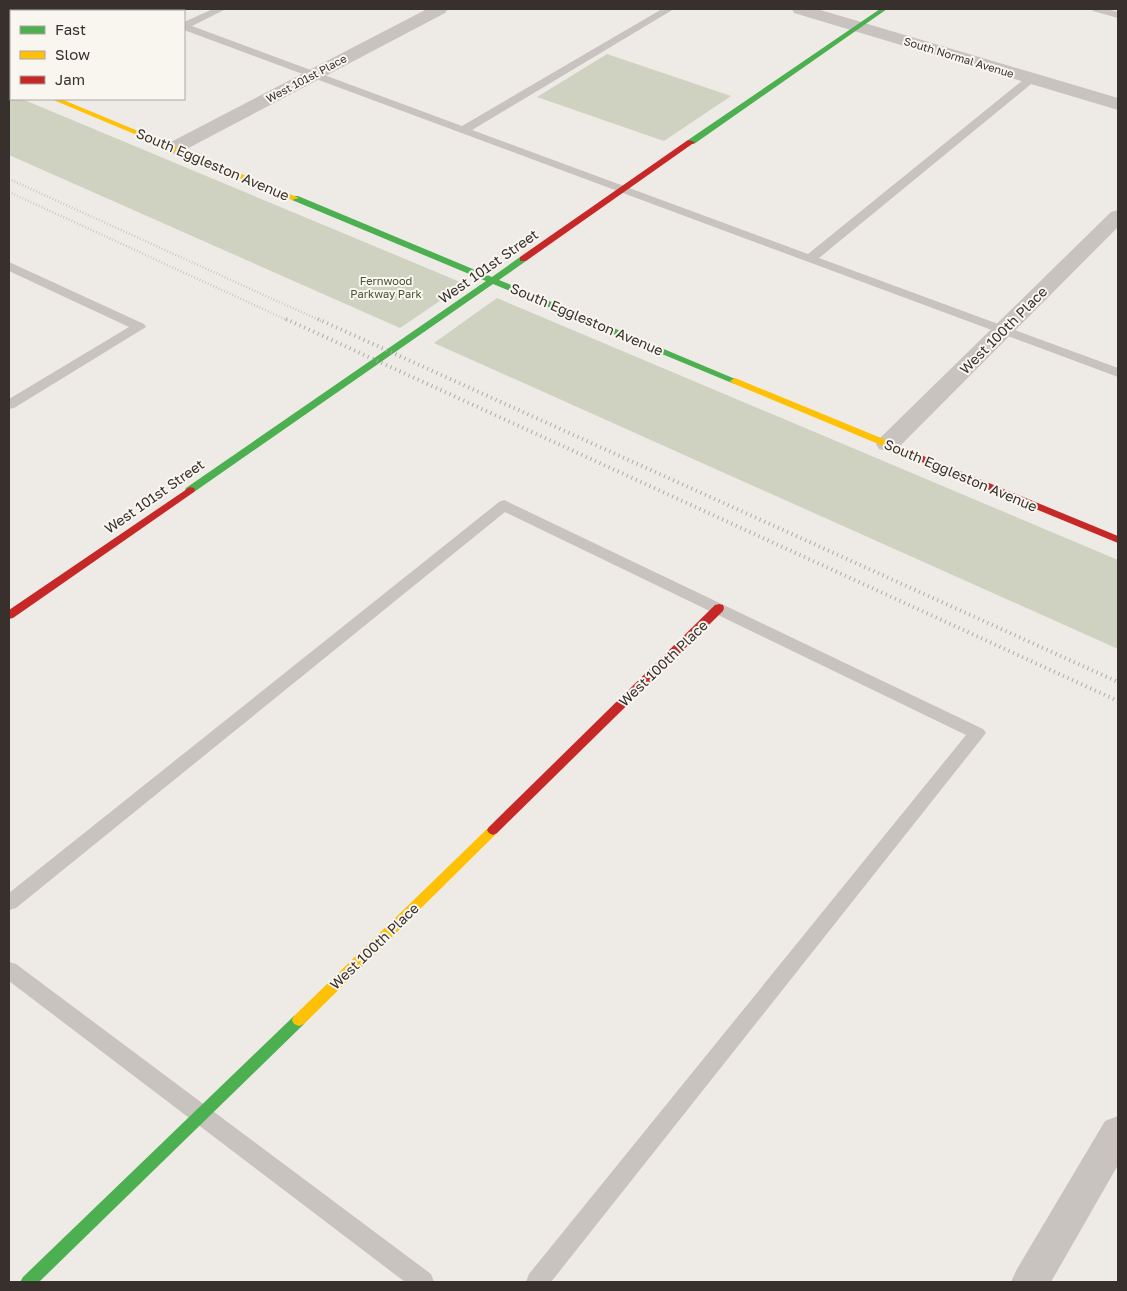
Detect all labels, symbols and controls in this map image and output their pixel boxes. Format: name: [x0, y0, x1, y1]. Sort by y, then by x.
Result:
legend: [10, 10, 185, 100]
text: Fast: [55, 20, 86, 38]
street label: South Normal Avenue: [902, 34, 1016, 80]
text: Slow: [55, 45, 90, 63]
street label: West 101st Place: [264, 51, 348, 105]
text: Jam: [55, 70, 85, 88]
street label: South Eggleston Avenue: [134, 124, 292, 204]
street label: West 101st Street: [435, 225, 541, 307]
park label: Fernwood Parkway Park: [350, 274, 422, 300]
street label: South Eggleston Avenue: [508, 279, 666, 359]
street label: West 100th Place: [956, 283, 1050, 377]
street label: South Eggleston Avenue: [882, 435, 1040, 515]
street label: West 101st Street: [101, 455, 207, 537]
street label: West 100th Place: [615, 616, 711, 710]
street label: West 100th Place: [326, 899, 422, 993]

